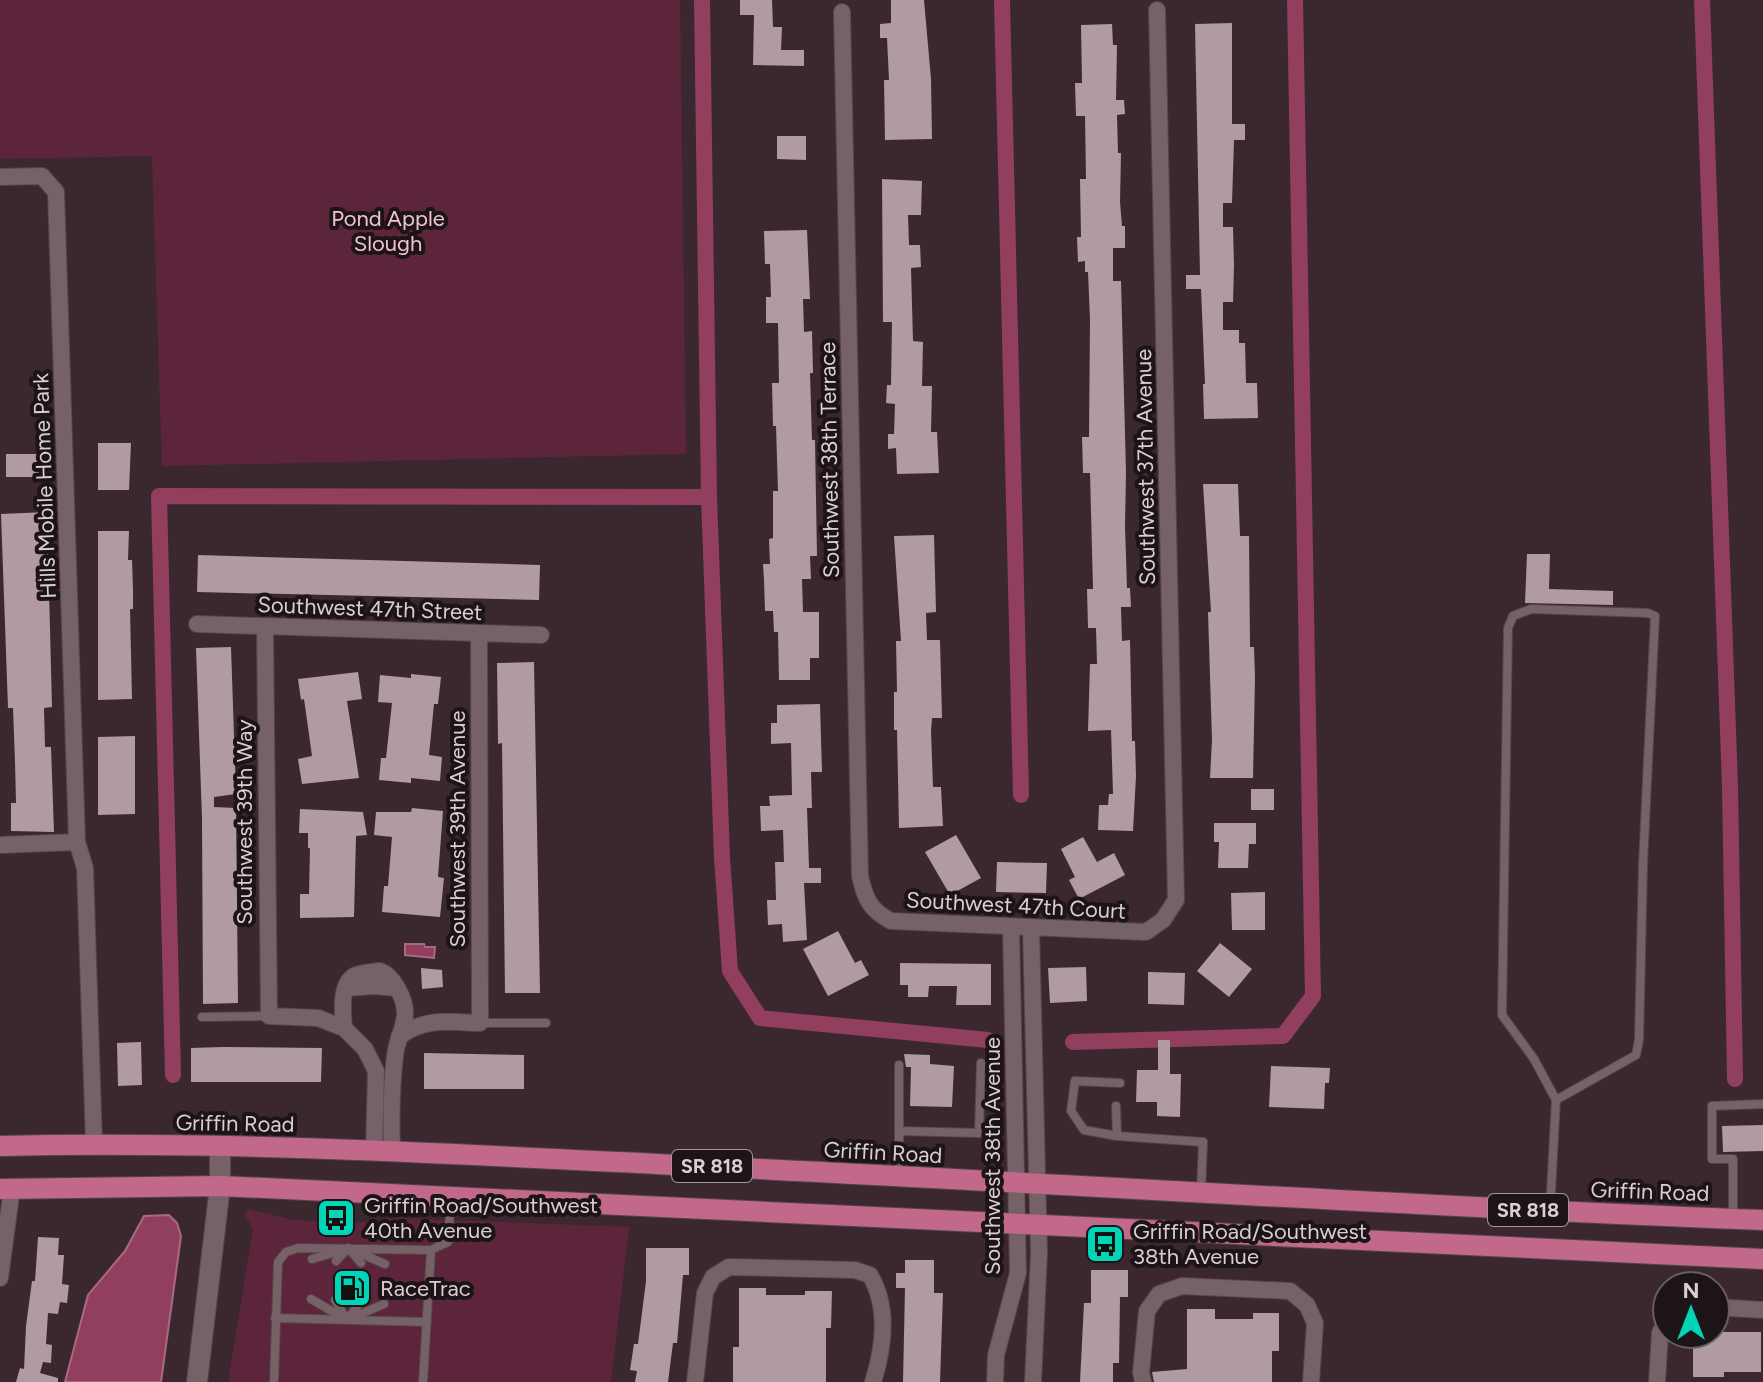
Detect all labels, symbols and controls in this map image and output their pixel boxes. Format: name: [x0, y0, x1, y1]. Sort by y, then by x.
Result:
park label: Pond Apple Slough: [331, 205, 445, 257]
street label: Southwest 38th Terrace: [814, 342, 845, 578]
street label: Southwest 37th Avenue: [1130, 349, 1161, 585]
street label: Hills Mobile Home Park: [27, 372, 62, 599]
street label: Southwest 47th Street: [257, 591, 483, 626]
street label: Southwest 39th Avenue: [444, 711, 471, 947]
street label: Southwest 39th Way: [231, 719, 258, 925]
street label: Southwest 47th Court: [905, 886, 1127, 925]
street label: Southwest 38th Avenue: [979, 1037, 1006, 1275]
street label: Griffin Road: [175, 1109, 295, 1138]
street label: Griffin Road: [823, 1136, 943, 1169]
road number: SR 818: [672, 1150, 752, 1182]
street label: Griffin Road: [1590, 1176, 1710, 1207]
place label: Griffin Road/Southwest 40th Avenue: [364, 1192, 598, 1244]
road number: SR 818: [1488, 1194, 1568, 1226]
bus stop icon: Griffin Road/Southwest 40th Avenue: [315, 1197, 357, 1239]
place label: Griffin Road/Southwest 38th Avenue: [1133, 1218, 1367, 1270]
bus stop icon: Griffin Road/Southwest 38th Avenue: [1084, 1223, 1126, 1265]
fuel station icon: RaceTrac: [331, 1267, 373, 1309]
north arrow: [1651, 1270, 1731, 1350]
place label: RaceTrac: [380, 1275, 471, 1302]
text: N: [1682, 1277, 1700, 1304]

